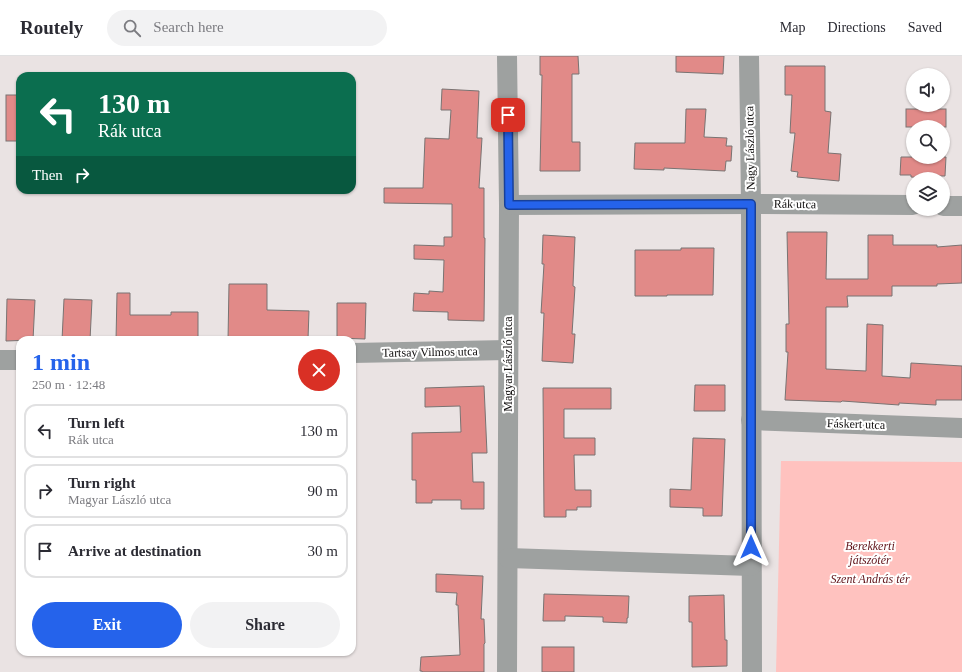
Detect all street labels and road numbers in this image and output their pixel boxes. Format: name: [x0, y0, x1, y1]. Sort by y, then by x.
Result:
street label: Nagy László utca: [742, 105, 758, 190]
street label: Rák utca: [774, 197, 817, 211]
street label: Magyar László utca: [501, 316, 515, 412]
street label: Tartsay Vilmos utca: [382, 344, 479, 360]
street label: Fáskert utca: [827, 416, 886, 432]

